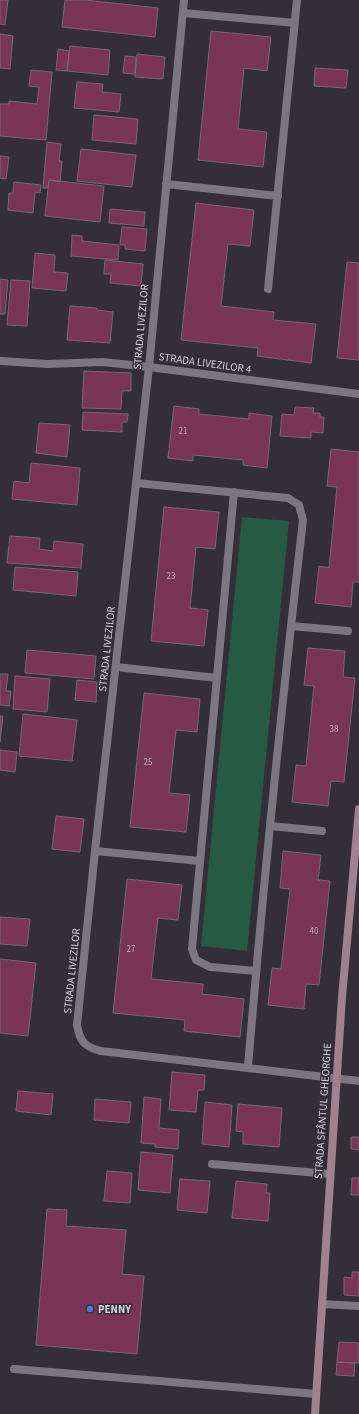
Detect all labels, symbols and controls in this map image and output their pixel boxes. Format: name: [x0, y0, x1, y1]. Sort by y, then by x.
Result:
street label: STRADA LIVEZILOR: [130, 284, 152, 370]
street label: STRADA LIVEZILOR 4: [158, 349, 253, 377]
house number: 21: [179, 425, 187, 438]
house number: 23: [167, 570, 176, 583]
street label: STRADA LIVEZILOR: [95, 606, 119, 692]
house number: 38: [330, 723, 339, 736]
house number: 25: [144, 756, 153, 769]
house number: 40: [310, 925, 319, 938]
street label: STRADA LIVEZILOR: [60, 928, 84, 1014]
house number: 27: [127, 943, 136, 956]
street label: STRADA SFÂNTUL GHEORGHE: [311, 1042, 335, 1179]
place label: PENNY: [98, 1302, 131, 1317]
marker: PENNY: [85, 1304, 95, 1314]

